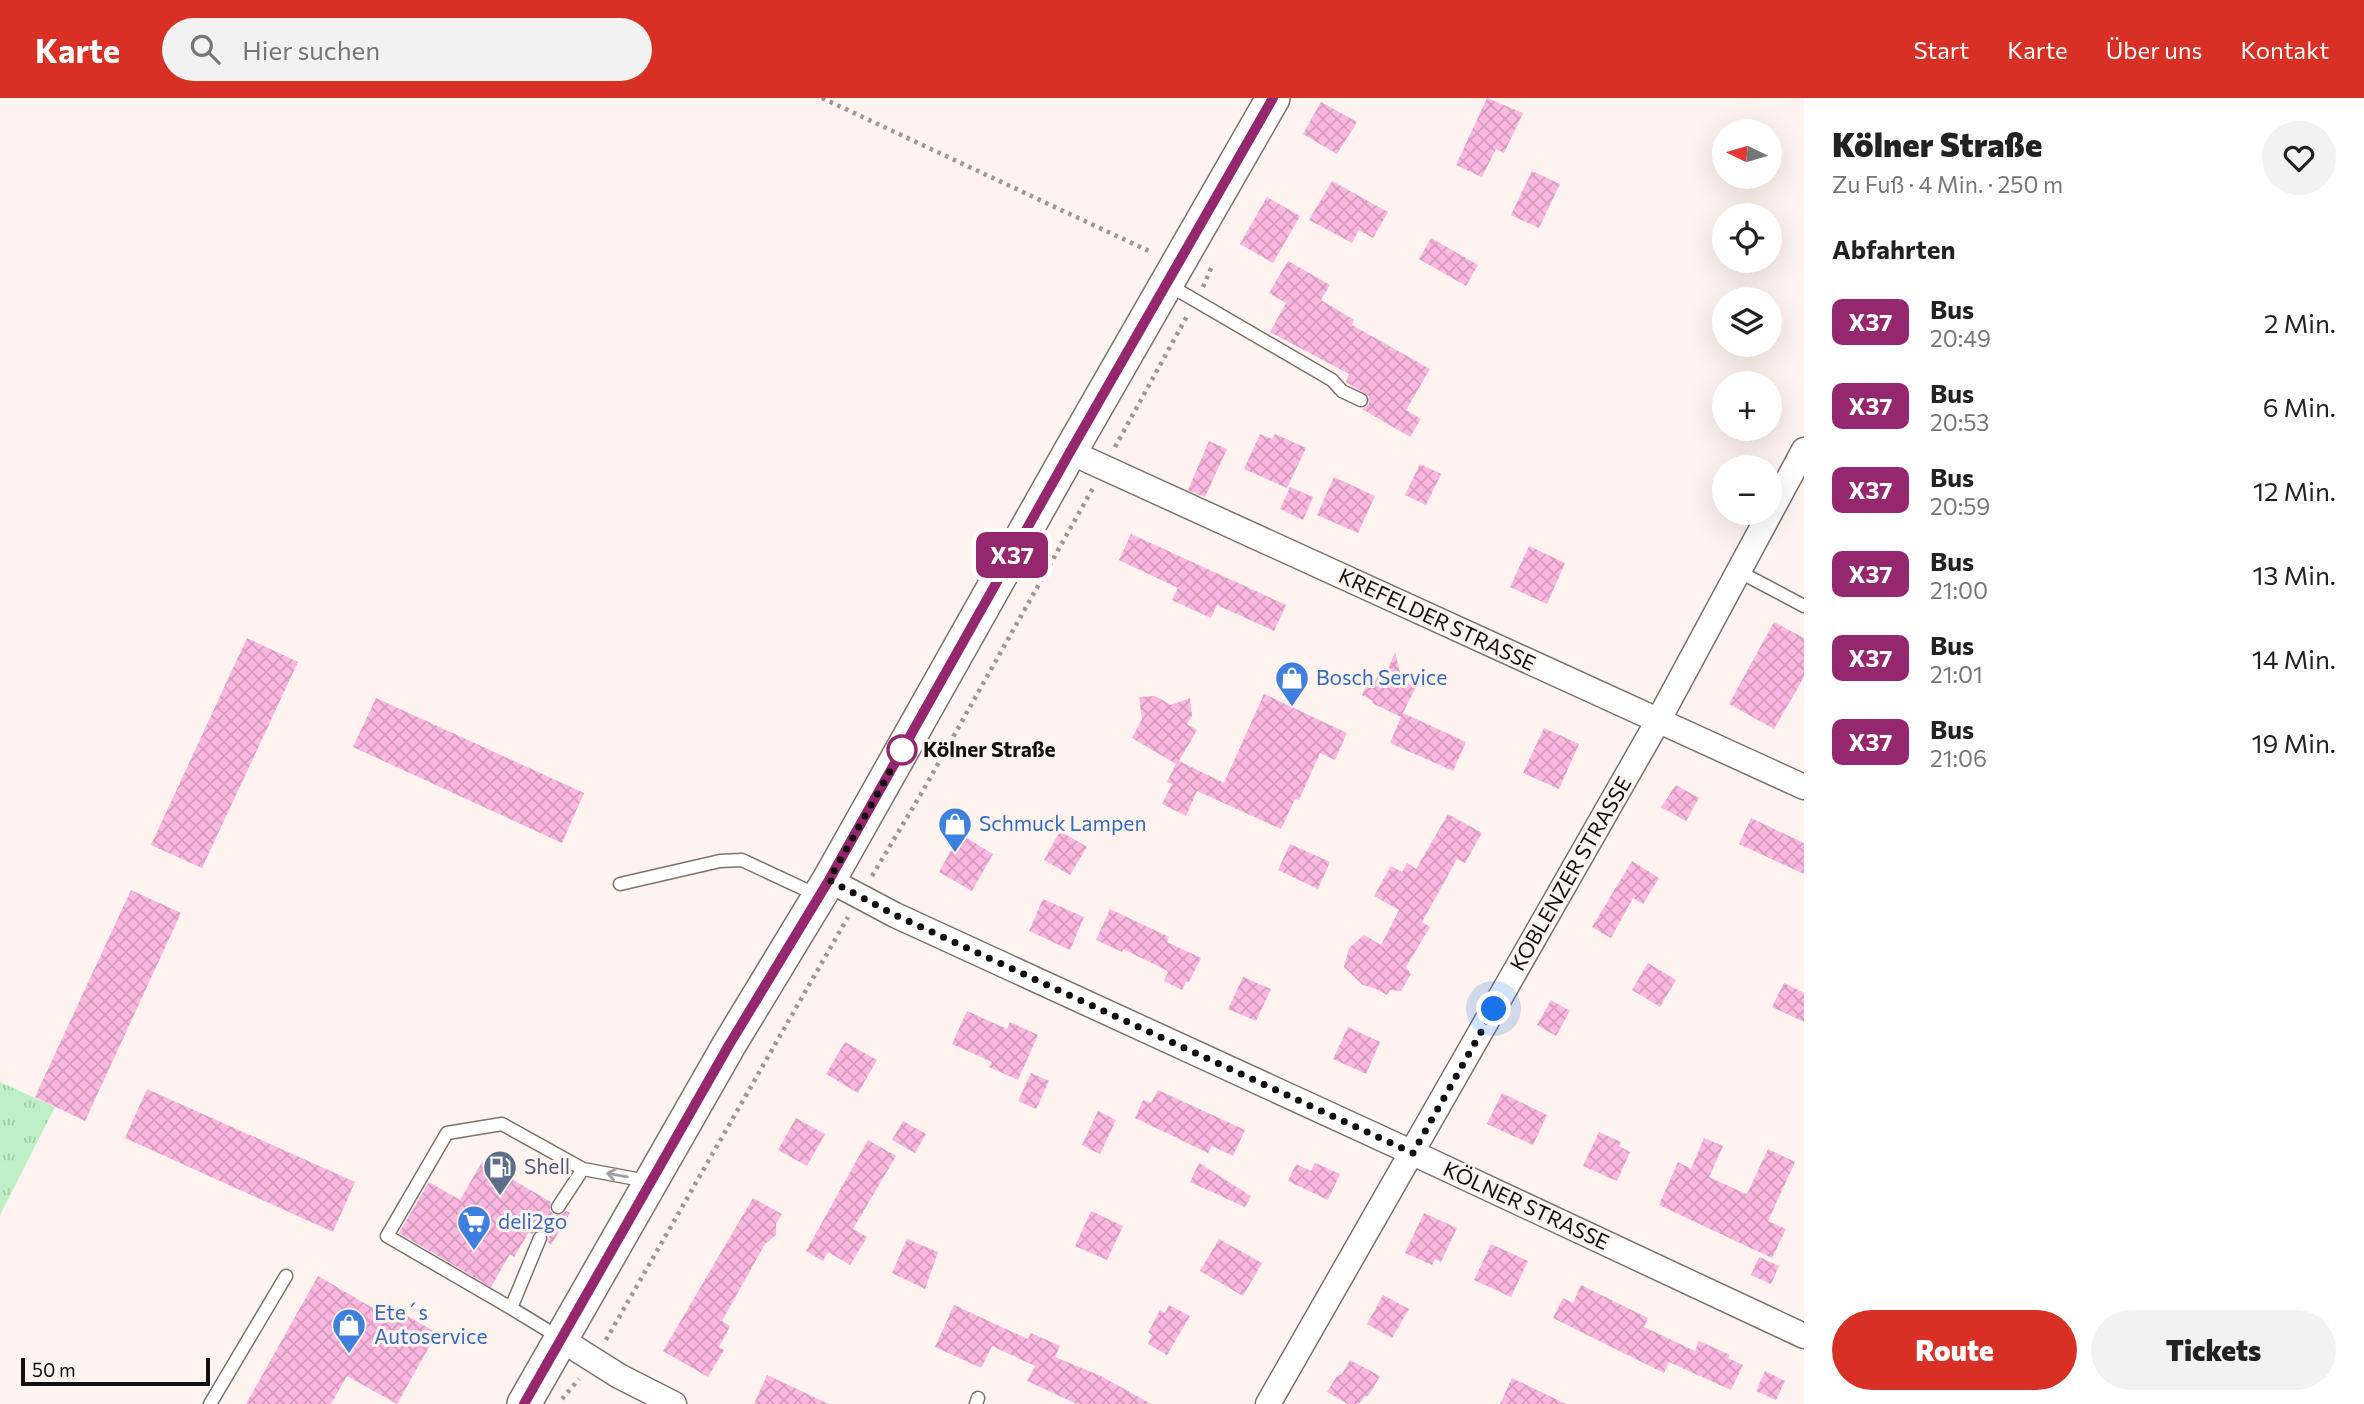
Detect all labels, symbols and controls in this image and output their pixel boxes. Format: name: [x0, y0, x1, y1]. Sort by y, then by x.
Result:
search box: [162, 18, 652, 81]
text: Karte: [35, 29, 120, 70]
icon: search: [186, 30, 224, 68]
text: Hier suchen: [242, 34, 380, 65]
text: Start: [1914, 35, 1969, 64]
text: Karte: [2007, 35, 2068, 64]
text: Über uns: [2106, 35, 2202, 64]
text: Kontakt: [2240, 35, 2329, 64]
north arrow: [1712, 119, 1782, 189]
map controls: [1712, 119, 1782, 525]
button: heart: [2262, 121, 2336, 195]
text: Kölner Straße: [1832, 123, 2042, 164]
text: Zu Fuß · 4 Min. · 250 m: [1832, 170, 2063, 198]
button: locate: [1712, 203, 1782, 273]
text: Abfahrten: [1832, 233, 1955, 264]
button: layers: [1712, 287, 1782, 357]
text: Bus: [1930, 293, 1974, 324]
text: X37: [1849, 307, 1893, 336]
text: 2 Min.: [2264, 307, 2336, 338]
text: 20:49: [1930, 324, 1991, 352]
button: +: [1712, 371, 1782, 441]
text: Bus: [1930, 377, 1974, 408]
text: X37: [1849, 391, 1893, 420]
text: 6 Min.: [2263, 391, 2336, 422]
text: 20:53: [1930, 408, 1989, 436]
button: −: [1712, 455, 1782, 525]
text: Bus: [1930, 461, 1974, 492]
text: X37: [1849, 475, 1893, 504]
text: 12 Min.: [2253, 475, 2336, 506]
text: 20:59: [1930, 492, 1990, 520]
line badge: X37: [972, 532, 1052, 578]
text: X37: [990, 540, 1034, 569]
text: Bus: [1930, 545, 1974, 576]
text: X37: [1849, 559, 1893, 588]
text: 13 Min.: [2252, 559, 2336, 590]
street label: KREFELDER STRASSE: [1335, 562, 1540, 675]
text: 21:00: [1930, 576, 1988, 604]
text: Bus: [1930, 629, 1974, 660]
text: X37: [1849, 643, 1893, 672]
text: 14 Min.: [2252, 643, 2336, 674]
shop icon: Bosch Service: [1273, 659, 1311, 708]
text: 21:01: [1930, 660, 1983, 688]
place label: Bosch Service: [1316, 664, 1447, 689]
text: Bus: [1930, 713, 1974, 744]
text: X37: [1849, 727, 1893, 756]
text: 19 Min.: [2252, 727, 2336, 758]
marker: Kölner Straße: [887, 735, 917, 765]
place label: Kölner Straße: [923, 736, 1056, 761]
text: 21:06: [1930, 744, 1987, 772]
street label: KOBLENZER STRASSE: [1504, 772, 1636, 975]
shop icon: Schmuck Lampen: [936, 805, 974, 854]
place label: Schmuck Lampen: [979, 810, 1146, 835]
your location: [1476, 991, 1511, 1026]
fuel station icon: Shell: [481, 1148, 519, 1197]
place label: Shell: [524, 1153, 570, 1178]
street label: KÖLNER STRASSE: [1440, 1155, 1614, 1254]
one-way arrow: [606, 1168, 629, 1182]
supermarket icon: deli2go: [455, 1203, 493, 1252]
place label: deli2go: [498, 1208, 567, 1233]
place label: Ete´s Autoservice: [374, 1299, 487, 1348]
shop icon: Ete´s Autoservice: [330, 1306, 368, 1355]
button: Route: [1832, 1310, 2077, 1390]
button: Tickets: [2091, 1310, 2336, 1390]
scale bar: [21, 1355, 210, 1387]
text: 50 m: [32, 1358, 76, 1381]

